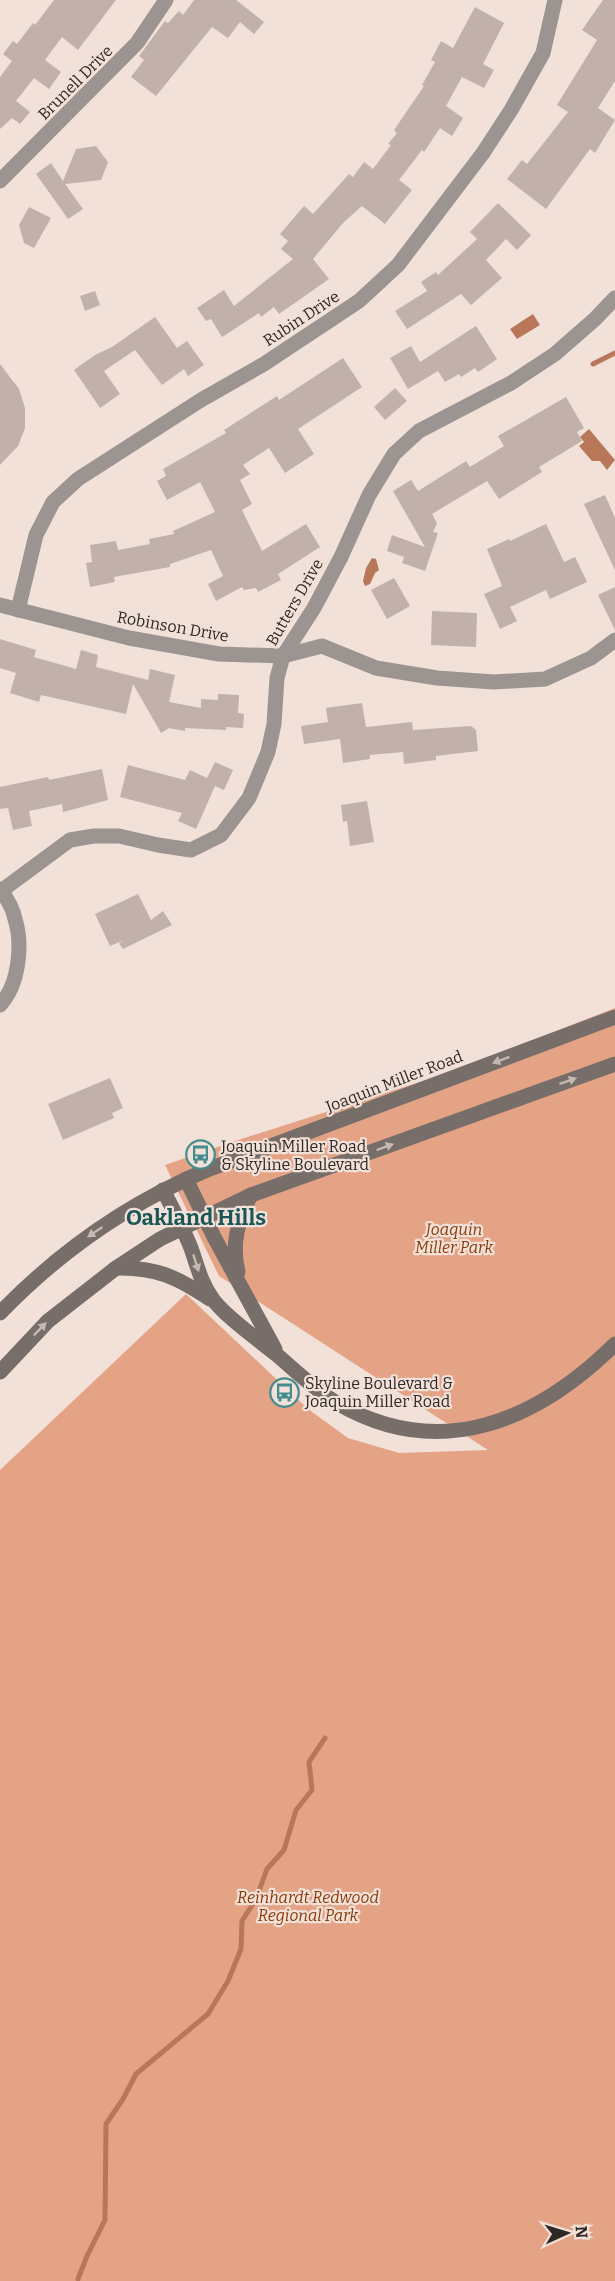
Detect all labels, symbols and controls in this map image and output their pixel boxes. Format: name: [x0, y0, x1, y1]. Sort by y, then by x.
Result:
street label: Brunell Drive: [34, 41, 117, 124]
street label: Rubin Drive: [260, 287, 343, 350]
street label: Butters Drive: [262, 555, 327, 649]
street label: Robinson Drive: [116, 607, 230, 646]
street label: Joaquin Miller Road: [322, 1046, 466, 1117]
one-way arrow: [492, 1056, 510, 1065]
one-way arrow: [559, 1075, 577, 1085]
place label: Joaquin Miller Road & Skyline Boulevard: [220, 1137, 369, 1174]
bus stop icon: Joaquin Miller Road & Skyline Boulevard: [184, 1139, 216, 1171]
one-way arrow: [376, 1141, 394, 1151]
district label: Oakland Hills: [126, 1204, 266, 1231]
park label: Joaquin Miller Park: [415, 1220, 493, 1257]
one-way arrow: [88, 1226, 104, 1238]
one-way arrow: [191, 1254, 201, 1272]
one-way arrow: [33, 1323, 47, 1337]
place label: Skyline Boulevard & Joaquin Miller Road: [304, 1374, 453, 1411]
bus stop icon: Skyline Boulevard & Joaquin Miller Road: [268, 1376, 300, 1408]
park label: Reinhardt Redwood Regional Park: [237, 1888, 379, 1925]
north arrow: [537, 2203, 597, 2263]
text: N: [572, 2225, 591, 2239]

